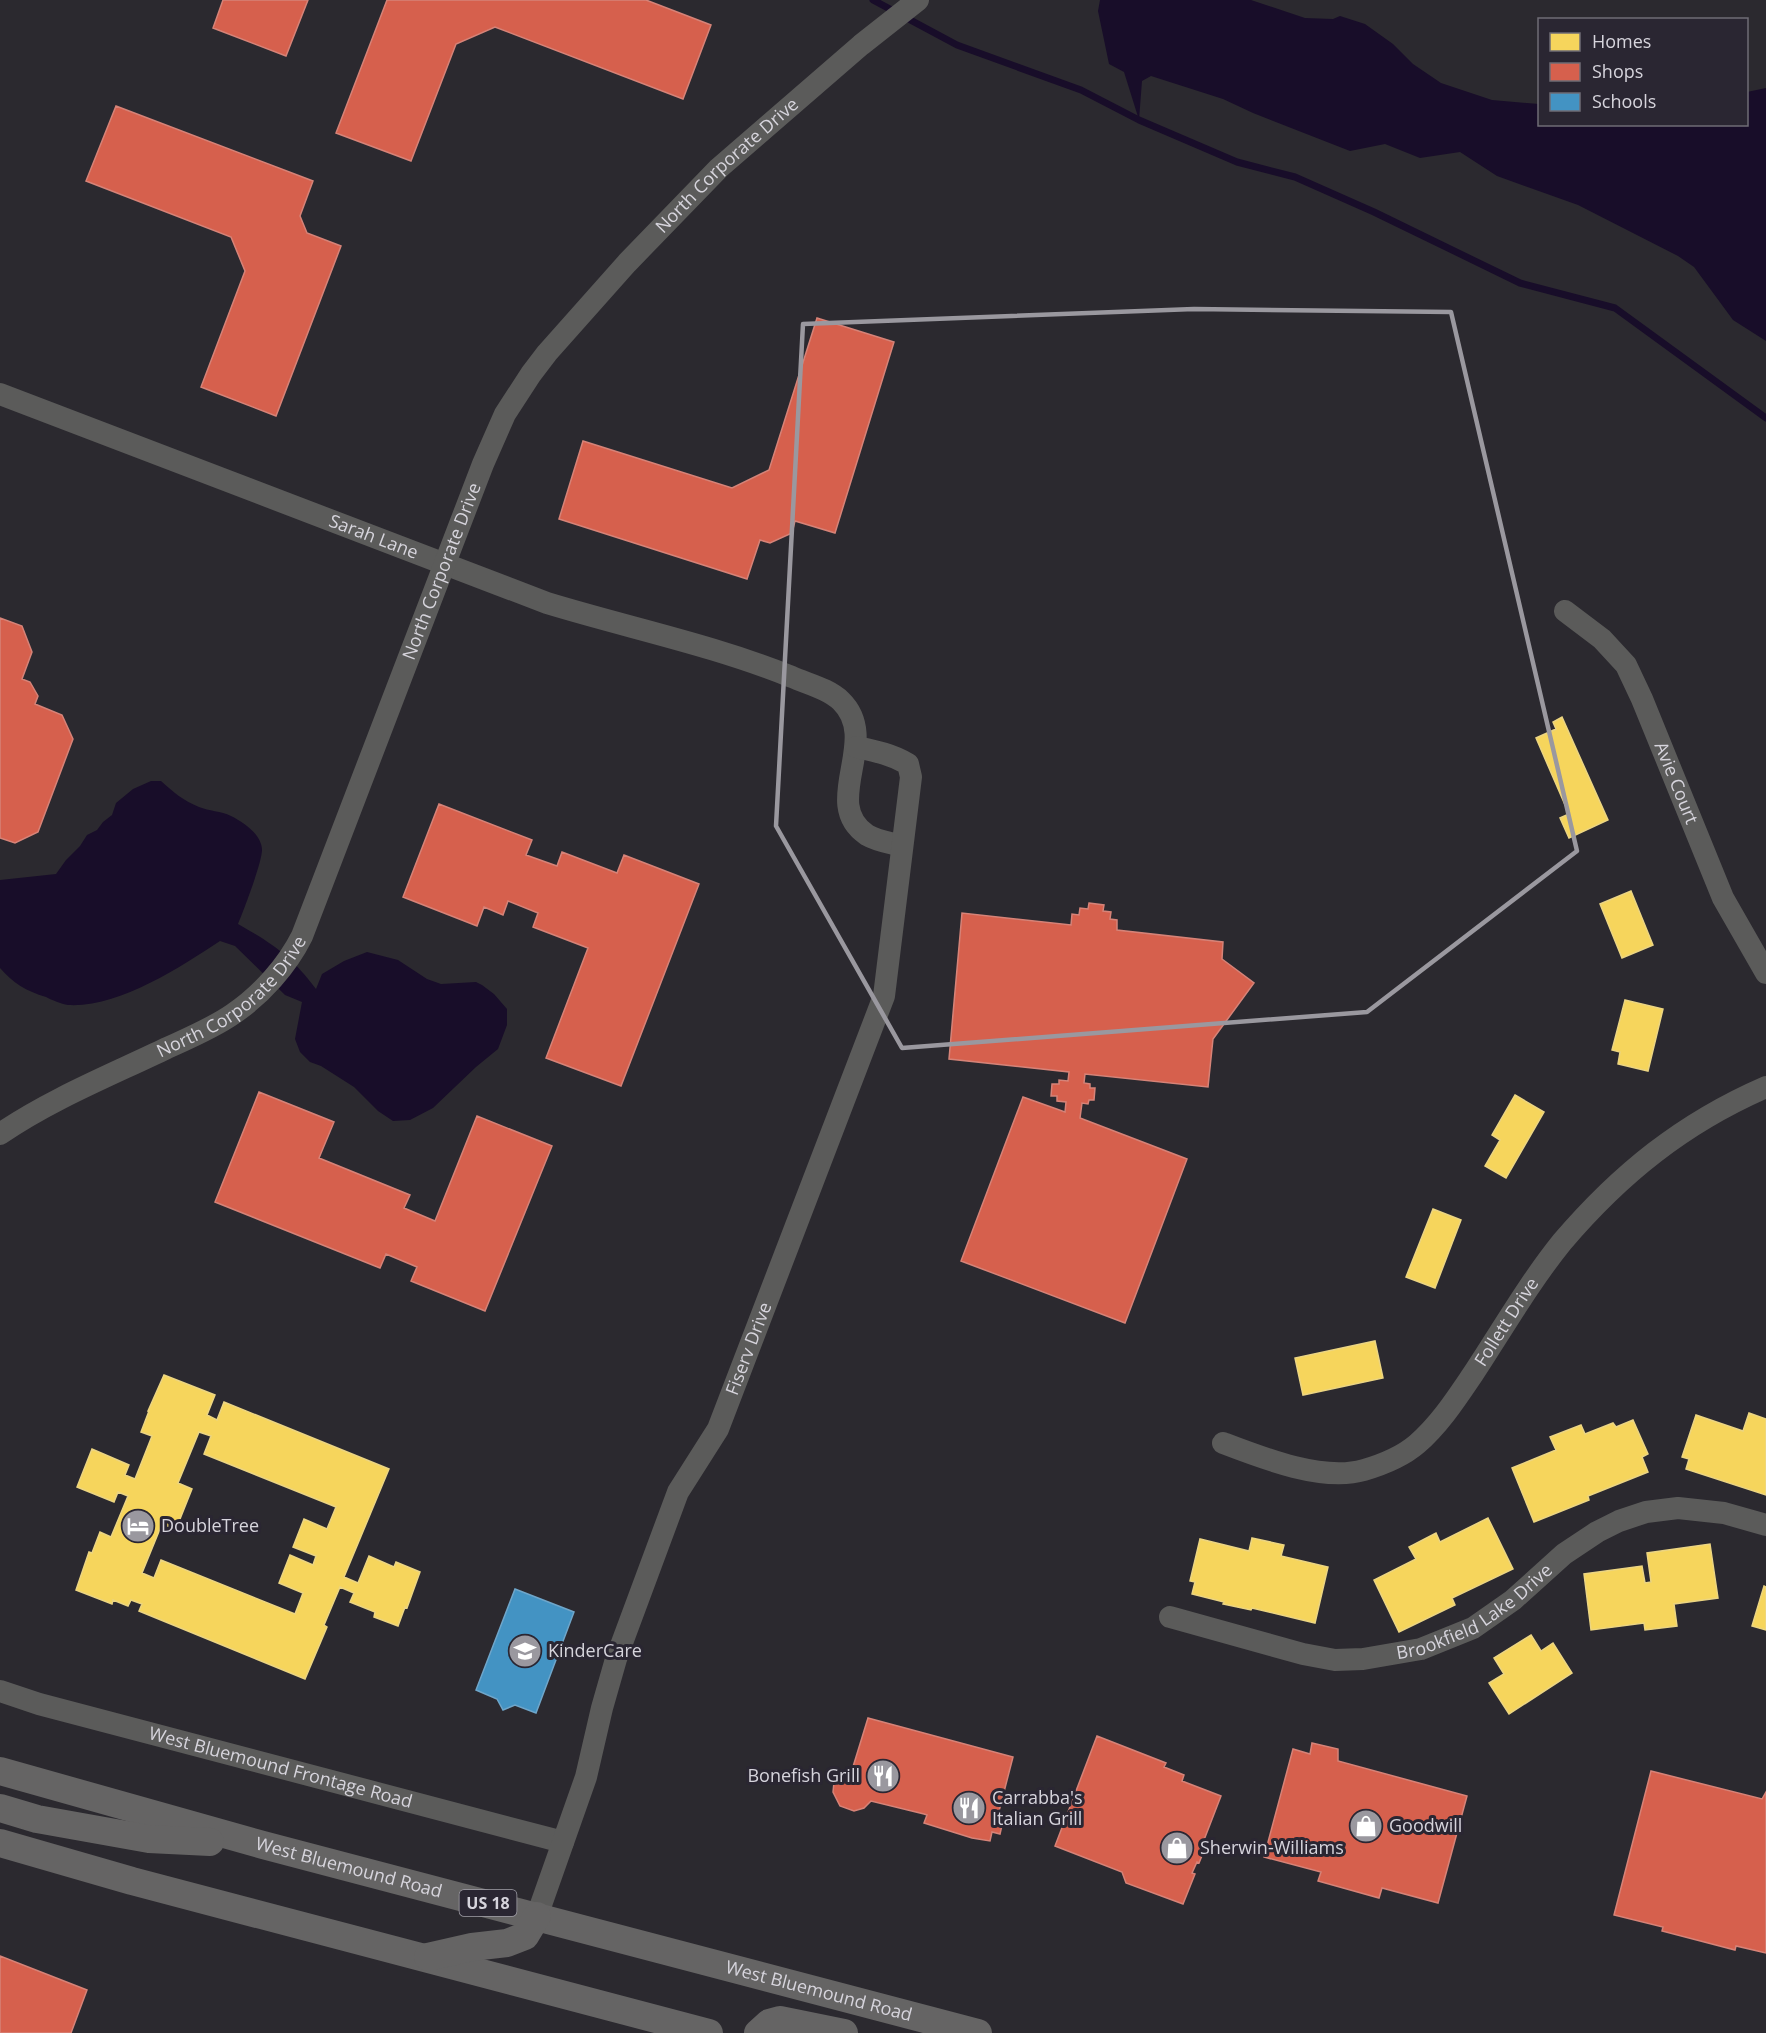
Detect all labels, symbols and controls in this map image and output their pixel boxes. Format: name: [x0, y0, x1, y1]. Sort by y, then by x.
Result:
legend: [1538, 18, 1748, 126]
text: Homes: [1592, 29, 1651, 53]
text: Shops: [1592, 59, 1643, 83]
text: Schools: [1592, 89, 1656, 113]
street label: North Corporate Drive: [650, 92, 803, 238]
street label: North Corporate Drive: [396, 479, 486, 663]
street label: Sarah Lane: [326, 508, 422, 564]
street label: Avie Court: [1650, 738, 1705, 827]
street label: North Corporate Drive: [152, 931, 311, 1062]
street label: Follett Drive: [1468, 1272, 1543, 1370]
street label: Fiserv Drive: [719, 1298, 777, 1398]
hotel icon: DoubleTree: [120, 1508, 156, 1544]
place label: DoubleTree: [161, 1513, 259, 1537]
street label: Brookfield Lake Drive: [1394, 1558, 1557, 1664]
school or university icon: KinderCare: [507, 1633, 543, 1669]
place label: KinderCare: [548, 1638, 642, 1662]
street label: West Bluemound Frontage Road: [147, 1720, 415, 1813]
restaurant icon: Bonefish Grill: [865, 1758, 901, 1794]
place label: Bonefish Grill: [747, 1763, 860, 1787]
place label: Carrabba's Italian Grill: [992, 1785, 1083, 1830]
restaurant icon: Carrabba's Italian Grill: [951, 1790, 987, 1826]
shop icon: Goodwill: [1348, 1808, 1384, 1844]
place label: Goodwill: [1389, 1813, 1462, 1837]
shop icon: Sherwin-Williams: [1159, 1830, 1195, 1866]
street label: West Bluemound Road: [253, 1831, 445, 1903]
place label: Sherwin-Williams: [1200, 1835, 1344, 1859]
road number: US 18: [460, 1890, 516, 1916]
street label: West Bluemound Road: [723, 1954, 915, 2026]

